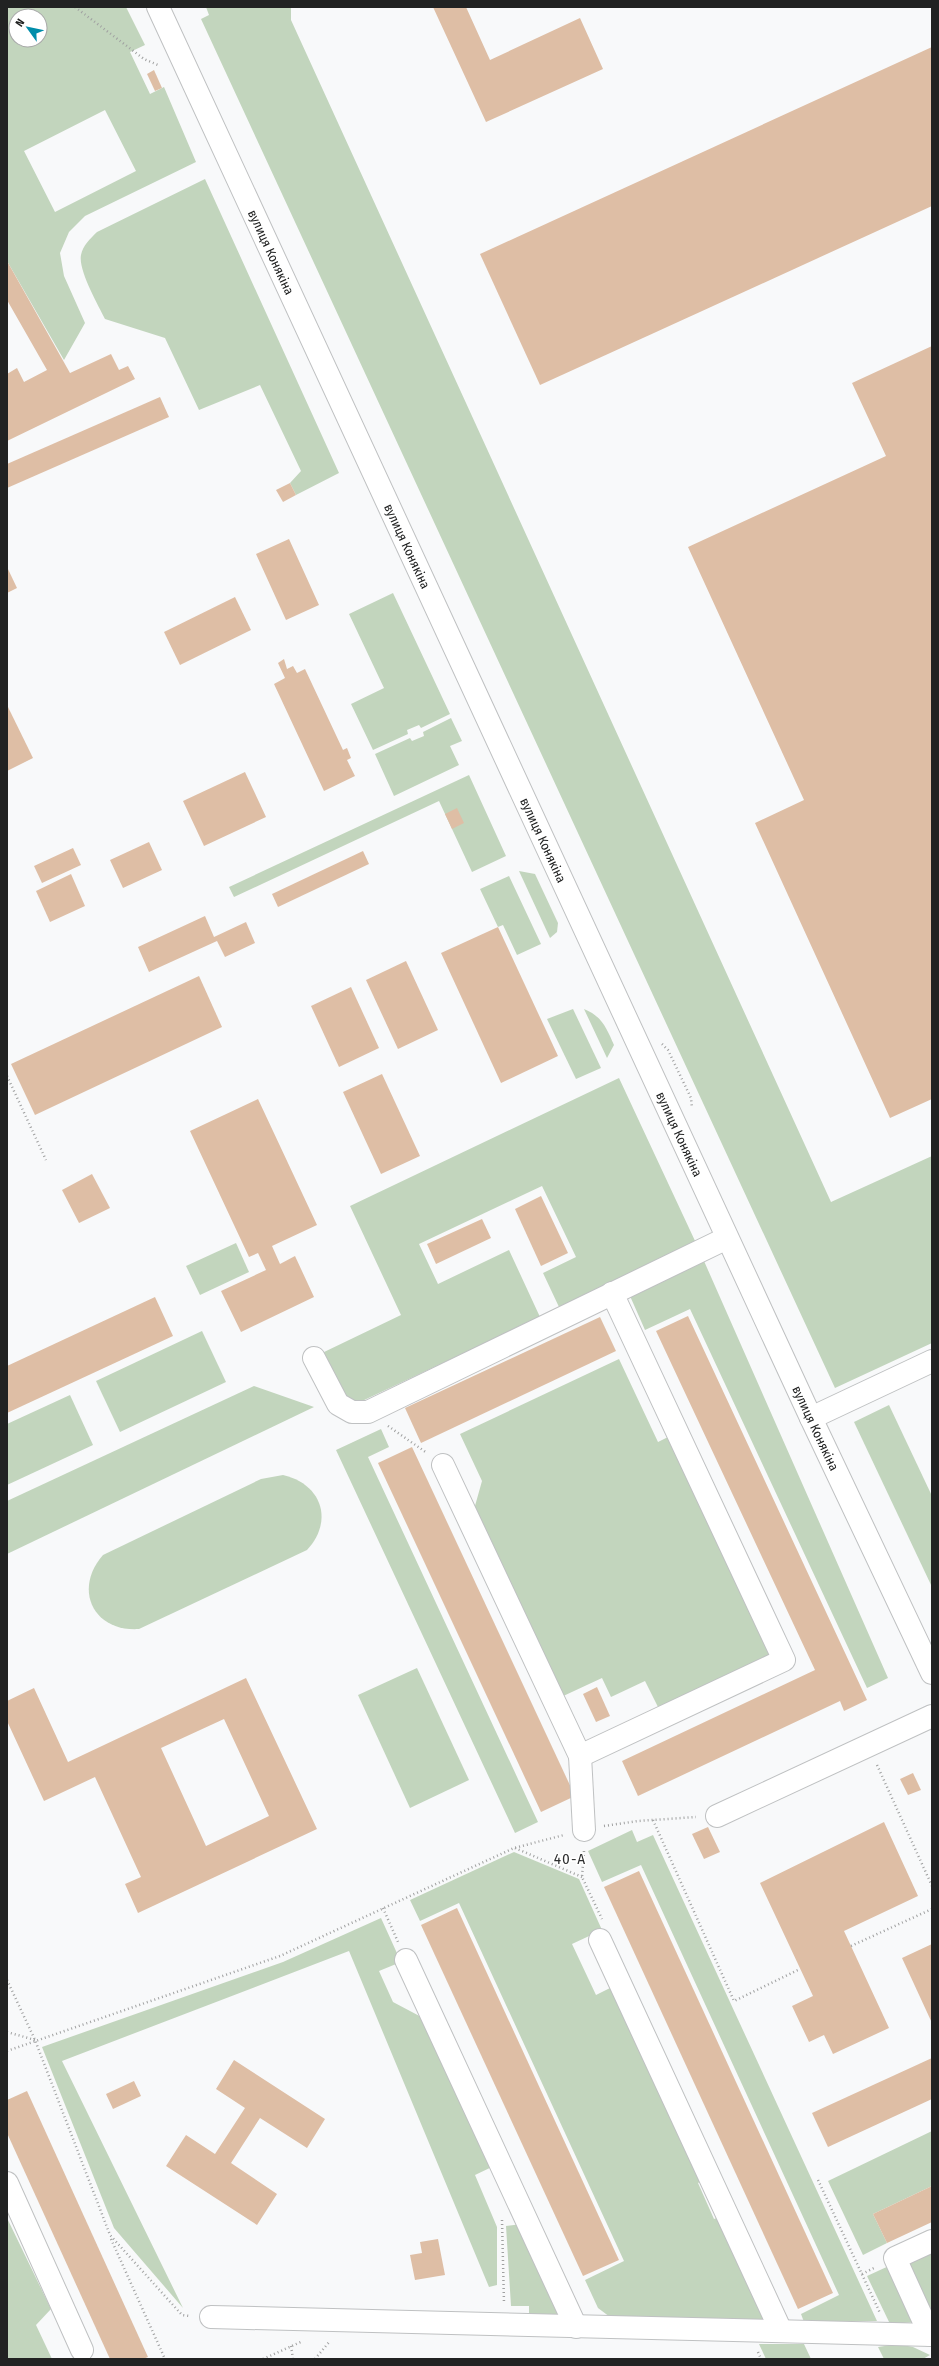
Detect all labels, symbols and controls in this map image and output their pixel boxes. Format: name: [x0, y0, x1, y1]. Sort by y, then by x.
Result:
north arrow: [8, 8, 48, 48]
text: N: [13, 17, 27, 29]
street label: вулиця Конякіна: [245, 207, 297, 297]
street label: вулиця Конякіна: [381, 501, 434, 591]
street label: вулиця Конякіна: [517, 795, 570, 885]
street label: вулиця Конякіна: [654, 1089, 706, 1179]
street label: вулиця Конякіна: [790, 1383, 842, 1473]
district label: 40-А: [554, 1850, 586, 1868]

